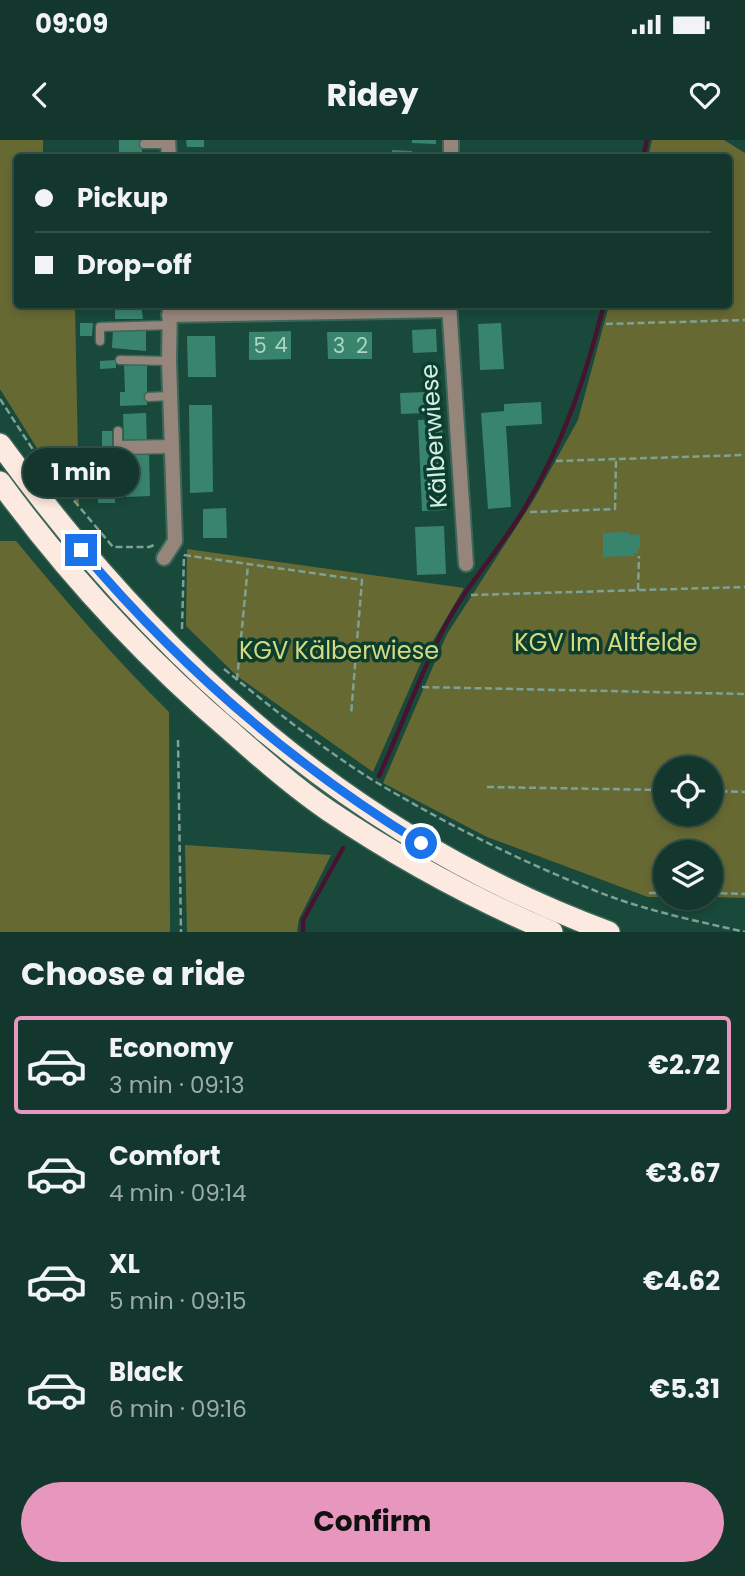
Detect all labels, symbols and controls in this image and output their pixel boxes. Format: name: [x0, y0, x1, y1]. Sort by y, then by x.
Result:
text: 09:09: [35, 6, 108, 42]
text: Ridey: [327, 72, 418, 117]
icon: back: [21, 76, 59, 114]
icon: heart: [686, 76, 724, 114]
text: Pickup: [77, 180, 168, 216]
text: Drop-off: [77, 247, 192, 283]
house number: 4: [274, 330, 288, 359]
house number: 5: [253, 331, 267, 360]
house number: 3: [333, 331, 345, 360]
house number: 2: [356, 331, 368, 360]
street label: Kälberwiese: [412, 363, 455, 509]
callout: 1 min: [23, 448, 139, 498]
text: 1 min: [51, 456, 111, 488]
route end: [65, 534, 97, 566]
park label: KGV Im Altfelde: [514, 626, 698, 659]
park label: KGV Kälberwiese: [239, 634, 439, 667]
map controls: [653, 756, 723, 910]
button: locate: [653, 756, 723, 826]
route start: [405, 827, 437, 859]
button: layers: [653, 840, 723, 910]
text: Choose a ride: [21, 951, 245, 996]
text: Economy: [109, 1030, 233, 1066]
icon: car: [25, 1034, 88, 1097]
text: €2.72: [648, 1047, 720, 1083]
text: 3 min · 09:13: [109, 1069, 245, 1101]
text: Comfort: [109, 1138, 221, 1174]
icon: car: [25, 1142, 88, 1205]
text: €3.67: [646, 1155, 720, 1191]
text: 4 min · 09:14: [109, 1177, 247, 1209]
text: XL: [109, 1246, 140, 1282]
icon: car: [25, 1250, 88, 1313]
text: €4.62: [643, 1263, 720, 1299]
text: 5 min · 09:15: [109, 1285, 246, 1317]
text: Black: [109, 1354, 183, 1390]
icon: car: [25, 1358, 88, 1421]
text: €5.31: [650, 1371, 720, 1407]
text: 6 min · 09:16: [109, 1393, 247, 1425]
button: Confirm: [21, 1482, 724, 1562]

